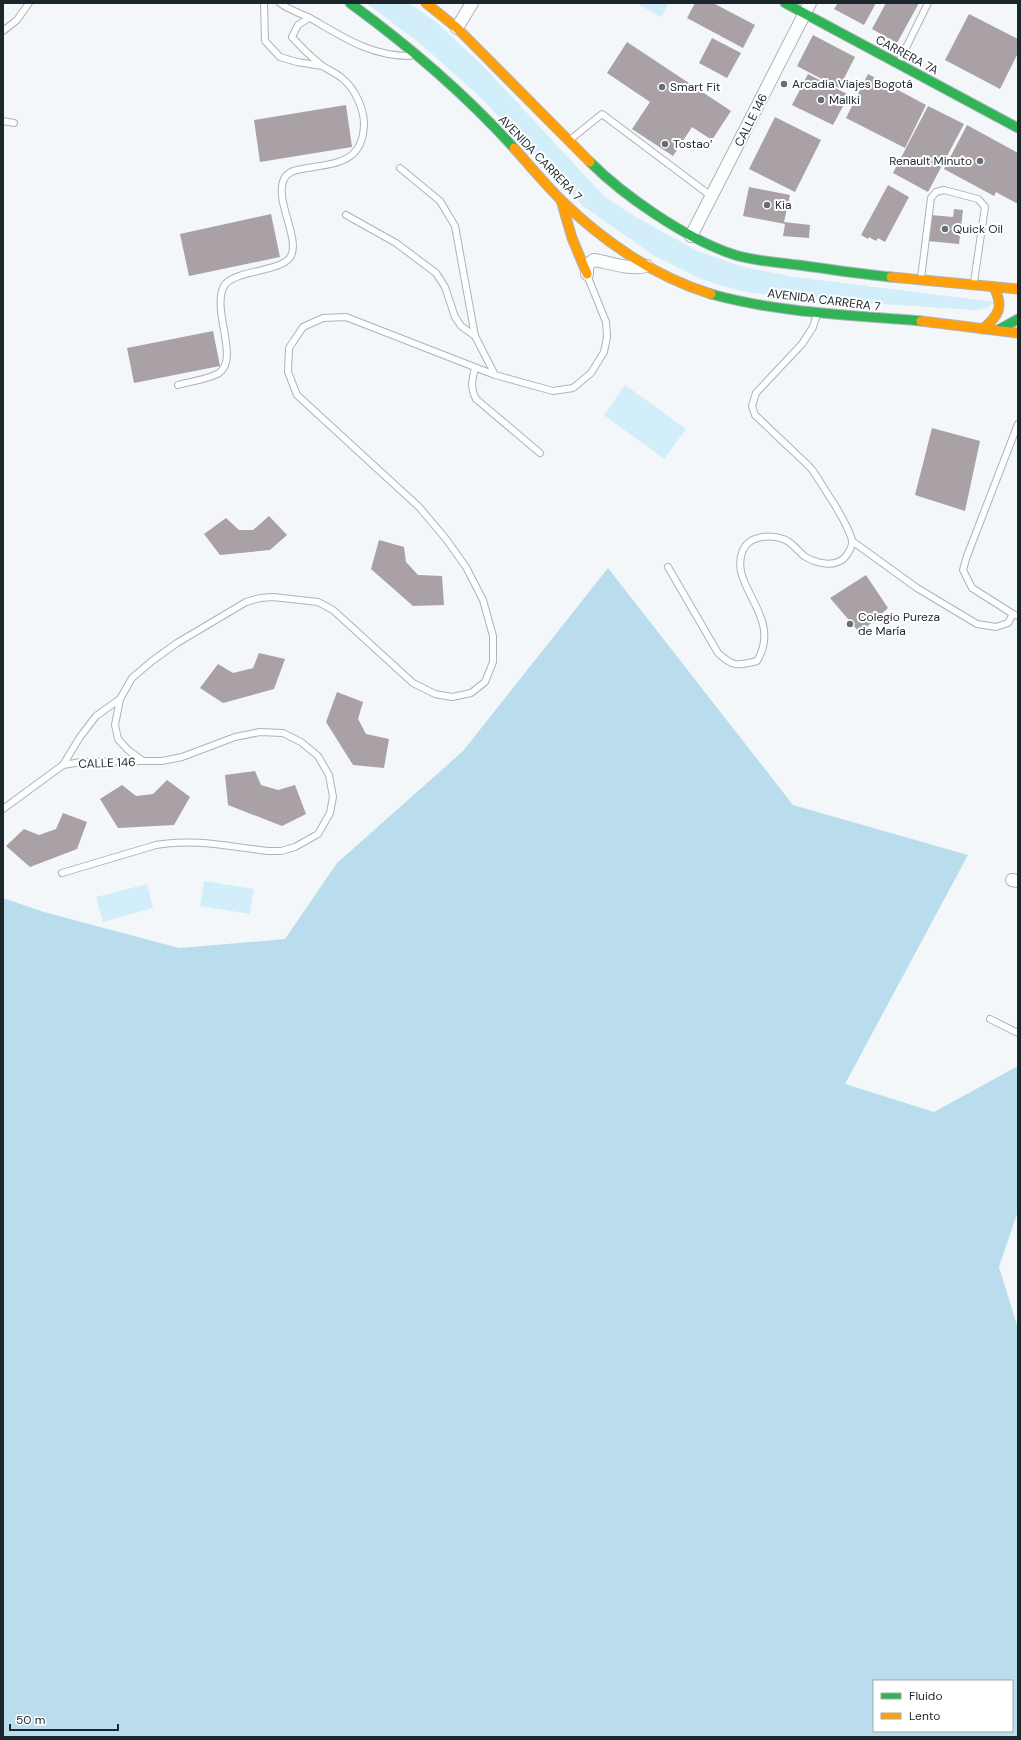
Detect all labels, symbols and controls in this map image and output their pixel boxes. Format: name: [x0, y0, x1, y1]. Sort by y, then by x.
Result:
street label: CARRERA 7A: [873, 32, 941, 78]
place label: Arcadia Viajes Bogotá: [792, 76, 913, 92]
place label: Smart Fit: [670, 79, 721, 95]
marker: Arcadia Viajes Bogotá: [779, 79, 789, 89]
marker: Smart Fit: [657, 82, 667, 92]
street label: CALLE 146: [731, 91, 771, 149]
place label: Mallki: [829, 92, 860, 108]
marker: Mallki: [816, 95, 826, 105]
street label: AVENIDA CARRERA 7: [495, 112, 585, 204]
place label: Tostao’: [673, 136, 713, 152]
marker: Tostao’: [660, 139, 670, 149]
place label: Renault Minuto: [889, 153, 972, 169]
marker: Renault Minuto: [975, 156, 985, 166]
place label: Kia: [775, 197, 791, 213]
marker: Kia: [762, 200, 772, 210]
place label: Quick Oil: [953, 221, 1003, 237]
marker: Quick Oil: [940, 224, 950, 234]
street label: AVENIDA CARRERA 7: [767, 285, 881, 315]
place label: Colegio Pureza de María: [858, 609, 940, 639]
marker: Colegio Pureza de María: [845, 619, 855, 629]
street label: CALLE 146: [78, 754, 136, 772]
legend: [873, 1680, 1013, 1732]
text: Fluido: [909, 1688, 943, 1704]
scale bar: [10, 1706, 118, 1732]
text: Lento: [909, 1708, 940, 1724]
text: 50 m: [16, 1712, 45, 1728]

